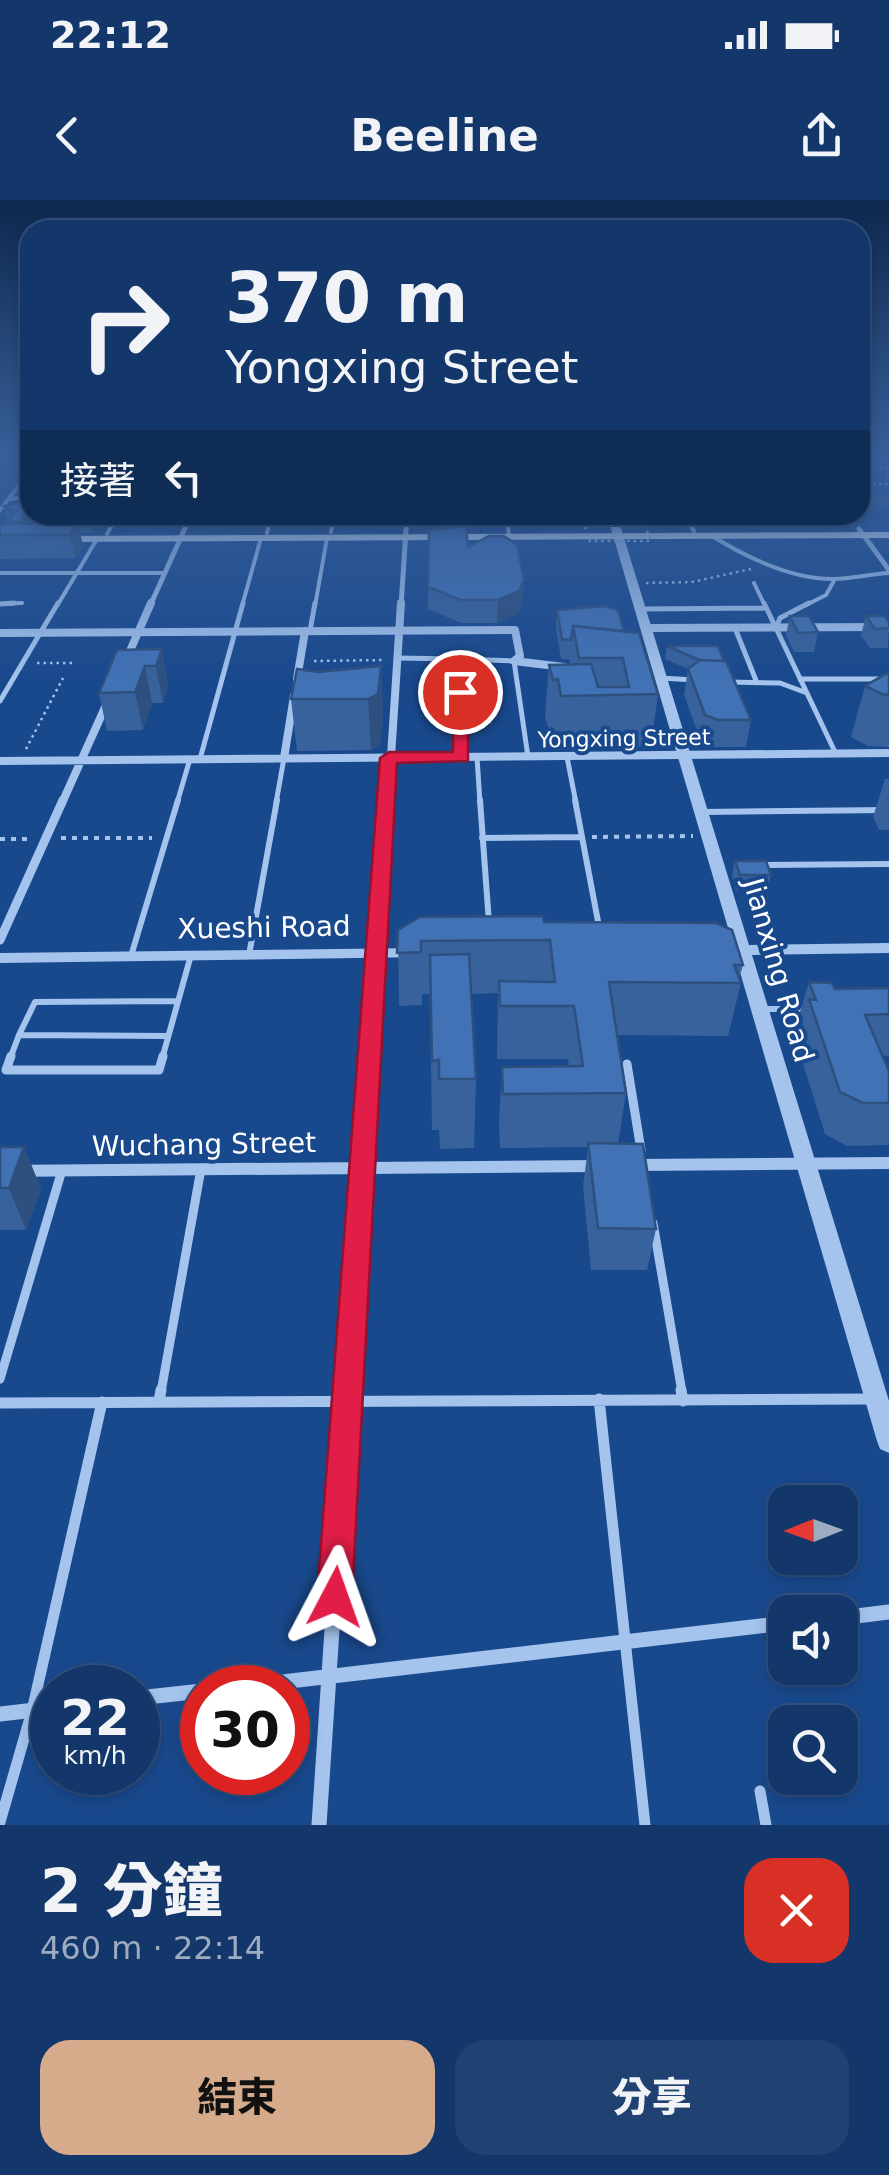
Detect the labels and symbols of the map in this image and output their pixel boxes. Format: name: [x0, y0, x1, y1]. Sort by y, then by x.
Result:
pin: [418, 650, 503, 735]
street label: Yongxing Street: [536, 724, 711, 753]
street label: Jianxing Road: [736, 872, 821, 1066]
street label: Xueshi Road: [177, 909, 351, 946]
street label: Wuchang Street: [92, 1126, 316, 1163]
north arrow: [768, 1485, 858, 1575]
position arrow: [283, 1545, 387, 1649]
speed limit sign: 30: [180, 1665, 310, 1795]

